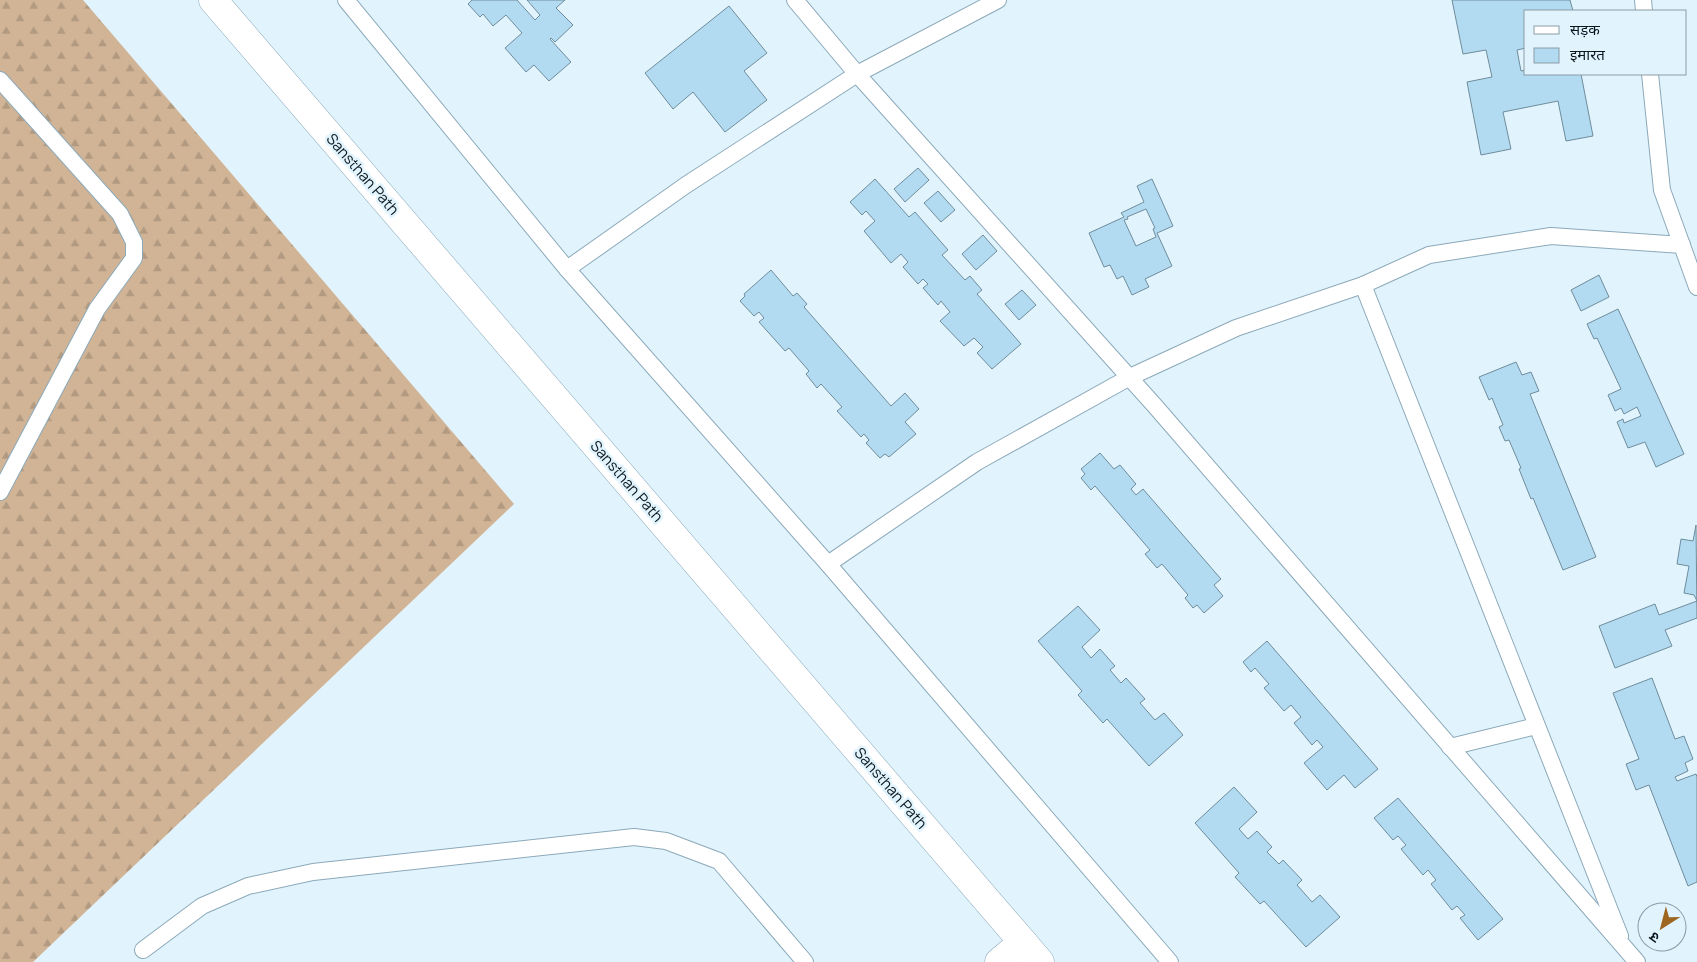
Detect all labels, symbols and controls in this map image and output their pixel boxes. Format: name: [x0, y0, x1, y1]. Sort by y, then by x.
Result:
legend: [1524, 10, 1687, 75]
text: सड़क: [1570, 19, 1600, 40]
text: इमारत: [1570, 44, 1605, 65]
street label: Sansthan Path: [322, 129, 404, 219]
street label: Sansthan Path: [586, 436, 668, 526]
street label: Sansthan Path: [850, 743, 932, 833]
north arrow: [1637, 902, 1687, 952]
text: उ: [1645, 927, 1663, 948]

